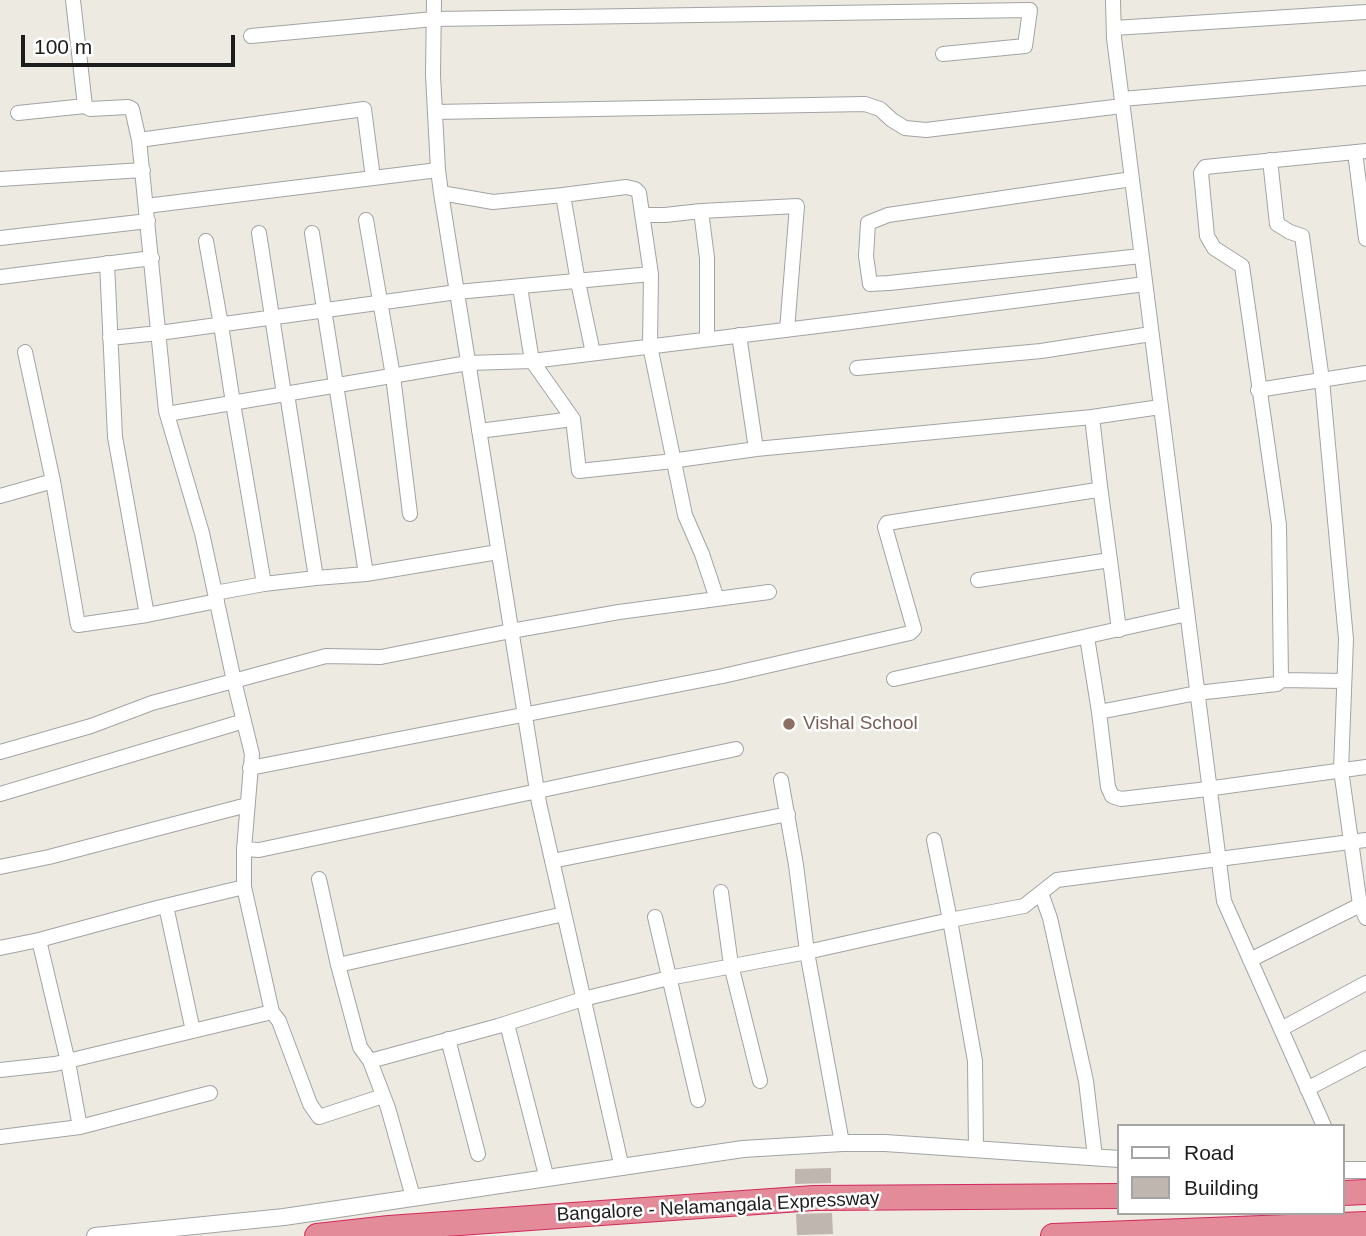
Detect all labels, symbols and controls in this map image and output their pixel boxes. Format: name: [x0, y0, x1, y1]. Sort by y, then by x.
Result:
scale bar: [24, 21, 238, 65]
text: 100 m: [34, 35, 92, 58]
place label: Vishal School: [803, 713, 918, 735]
marker: Vishal School: [781, 716, 797, 732]
legend: [1118, 1124, 1345, 1215]
text: Road: [1184, 1141, 1234, 1164]
text: Building: [1184, 1176, 1259, 1199]
street label: Bangalore - Nelamangala Expressway: [556, 1187, 880, 1227]

